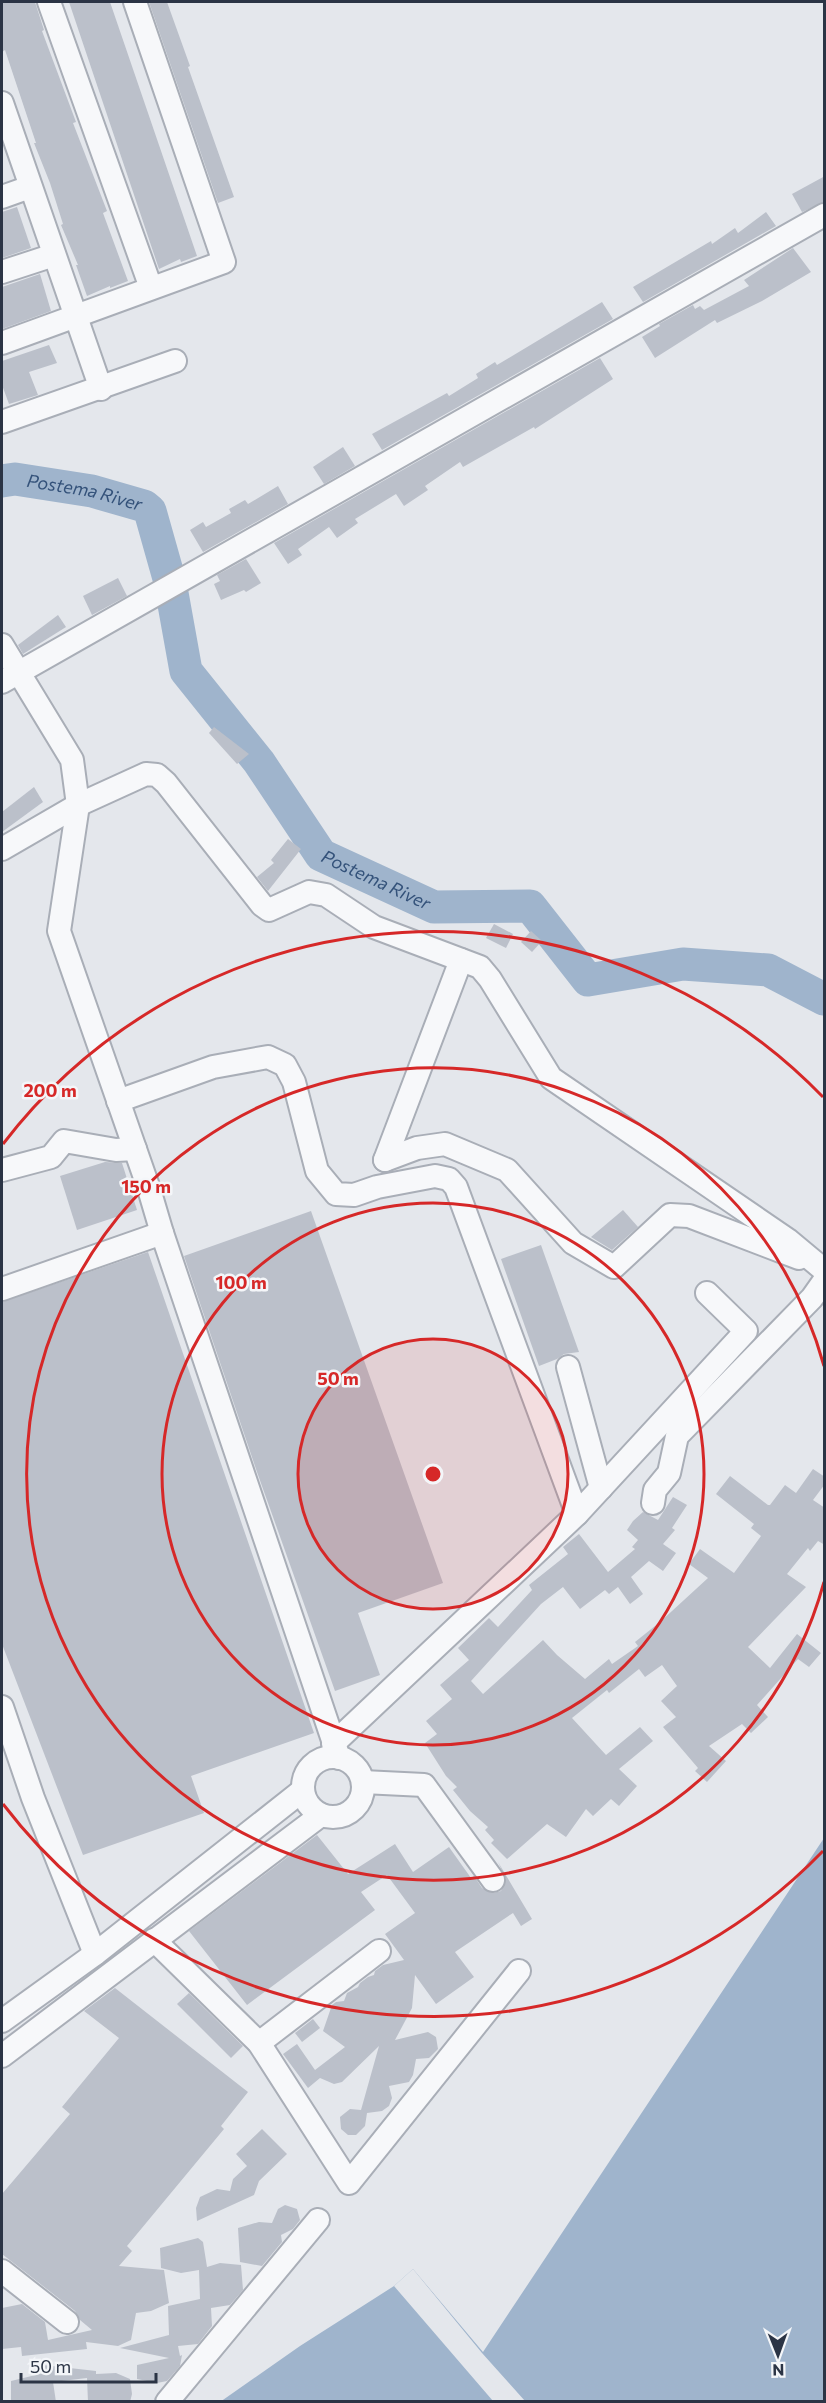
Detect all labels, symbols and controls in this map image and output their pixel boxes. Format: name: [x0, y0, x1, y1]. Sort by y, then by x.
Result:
water label: Postema River: [25, 469, 146, 515]
water label: Postema River: [318, 845, 435, 914]
text: 200 m: [23, 1079, 77, 1101]
text: 150 m: [121, 1175, 171, 1197]
text: 100 m: [215, 1271, 267, 1293]
text: 50 m: [317, 1367, 359, 1389]
centre of rings: [423, 1464, 443, 1484]
north arrow: [748, 2325, 808, 2385]
scale bar: [21, 2346, 156, 2384]
text: 50 m: [30, 2355, 71, 2377]
text: N: [772, 2361, 784, 2380]

